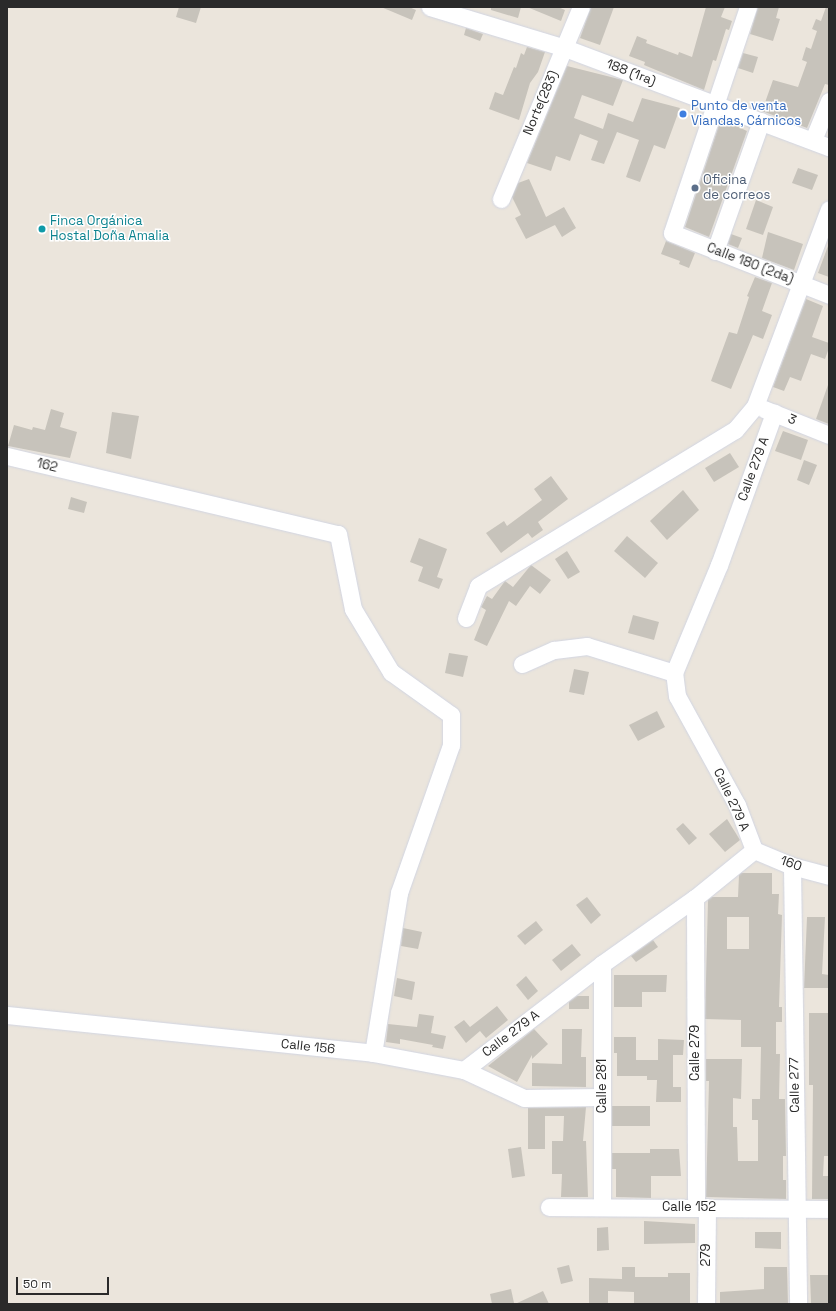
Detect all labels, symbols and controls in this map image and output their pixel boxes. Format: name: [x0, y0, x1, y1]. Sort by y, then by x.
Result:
street label: 188 (1ra): [604, 56, 658, 90]
street label: Norte(283): [520, 68, 562, 138]
place label: Punto de venta Viandas, Cárnicos: [691, 99, 801, 130]
marker: Punto de venta Viandas, Cárnicos: [678, 109, 688, 119]
place label: Oficina de correos: [703, 173, 770, 204]
marker: Oficina de correos: [690, 183, 700, 193]
place label: Finca Orgánica Hostal Doña Amalia: [50, 214, 169, 245]
marker: Finca Orgánica Hostal Doña Amalia: [37, 224, 47, 234]
street label: Calle 180 (2da): [704, 240, 796, 288]
street label: 3: [785, 411, 799, 429]
street label: Calle 279 A: [735, 434, 773, 504]
street label: 162: [35, 456, 59, 476]
street label: Calle 279 A: [710, 766, 752, 834]
street label: 160: [778, 853, 804, 875]
street label: Calle 279 A: [479, 1007, 543, 1061]
street label: Calle 279: [687, 1025, 703, 1081]
street label: Calle 156: [280, 1036, 336, 1058]
street label: Calle 277: [787, 1057, 803, 1113]
street label: Calle 281: [594, 1059, 610, 1113]
street label: Calle 152: [662, 1199, 716, 1215]
street label: 279: [698, 1243, 714, 1267]
scale bar: [18, 1269, 111, 1295]
text: 50 m: [23, 1276, 51, 1292]

